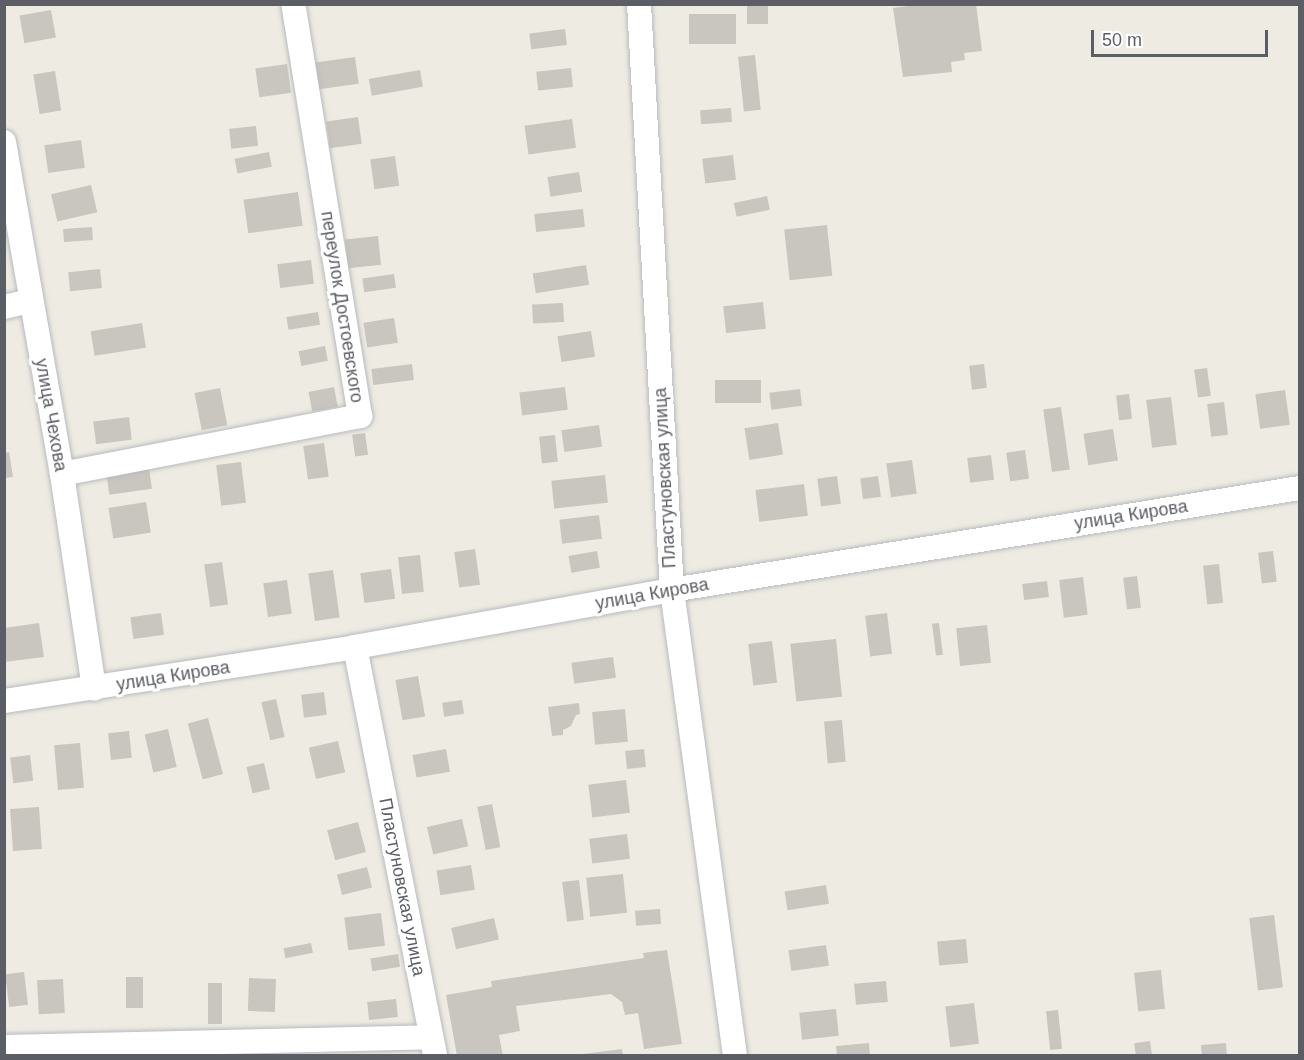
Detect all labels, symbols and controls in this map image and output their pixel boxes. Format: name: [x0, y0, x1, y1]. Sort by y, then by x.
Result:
scale bar: [1094, 18, 1271, 56]
text: 50 m: [1102, 30, 1142, 50]
street label: переулок Достоевского: [316, 210, 368, 404]
street label: улица Чехова: [30, 357, 72, 473]
street label: Пластуновская улица: [649, 387, 681, 569]
street label: улица Кирова: [1073, 495, 1189, 535]
street label: улица Кирова: [594, 573, 710, 615]
street label: улица Кирова: [115, 656, 231, 696]
street label: Пластуновская улица: [374, 796, 430, 978]

